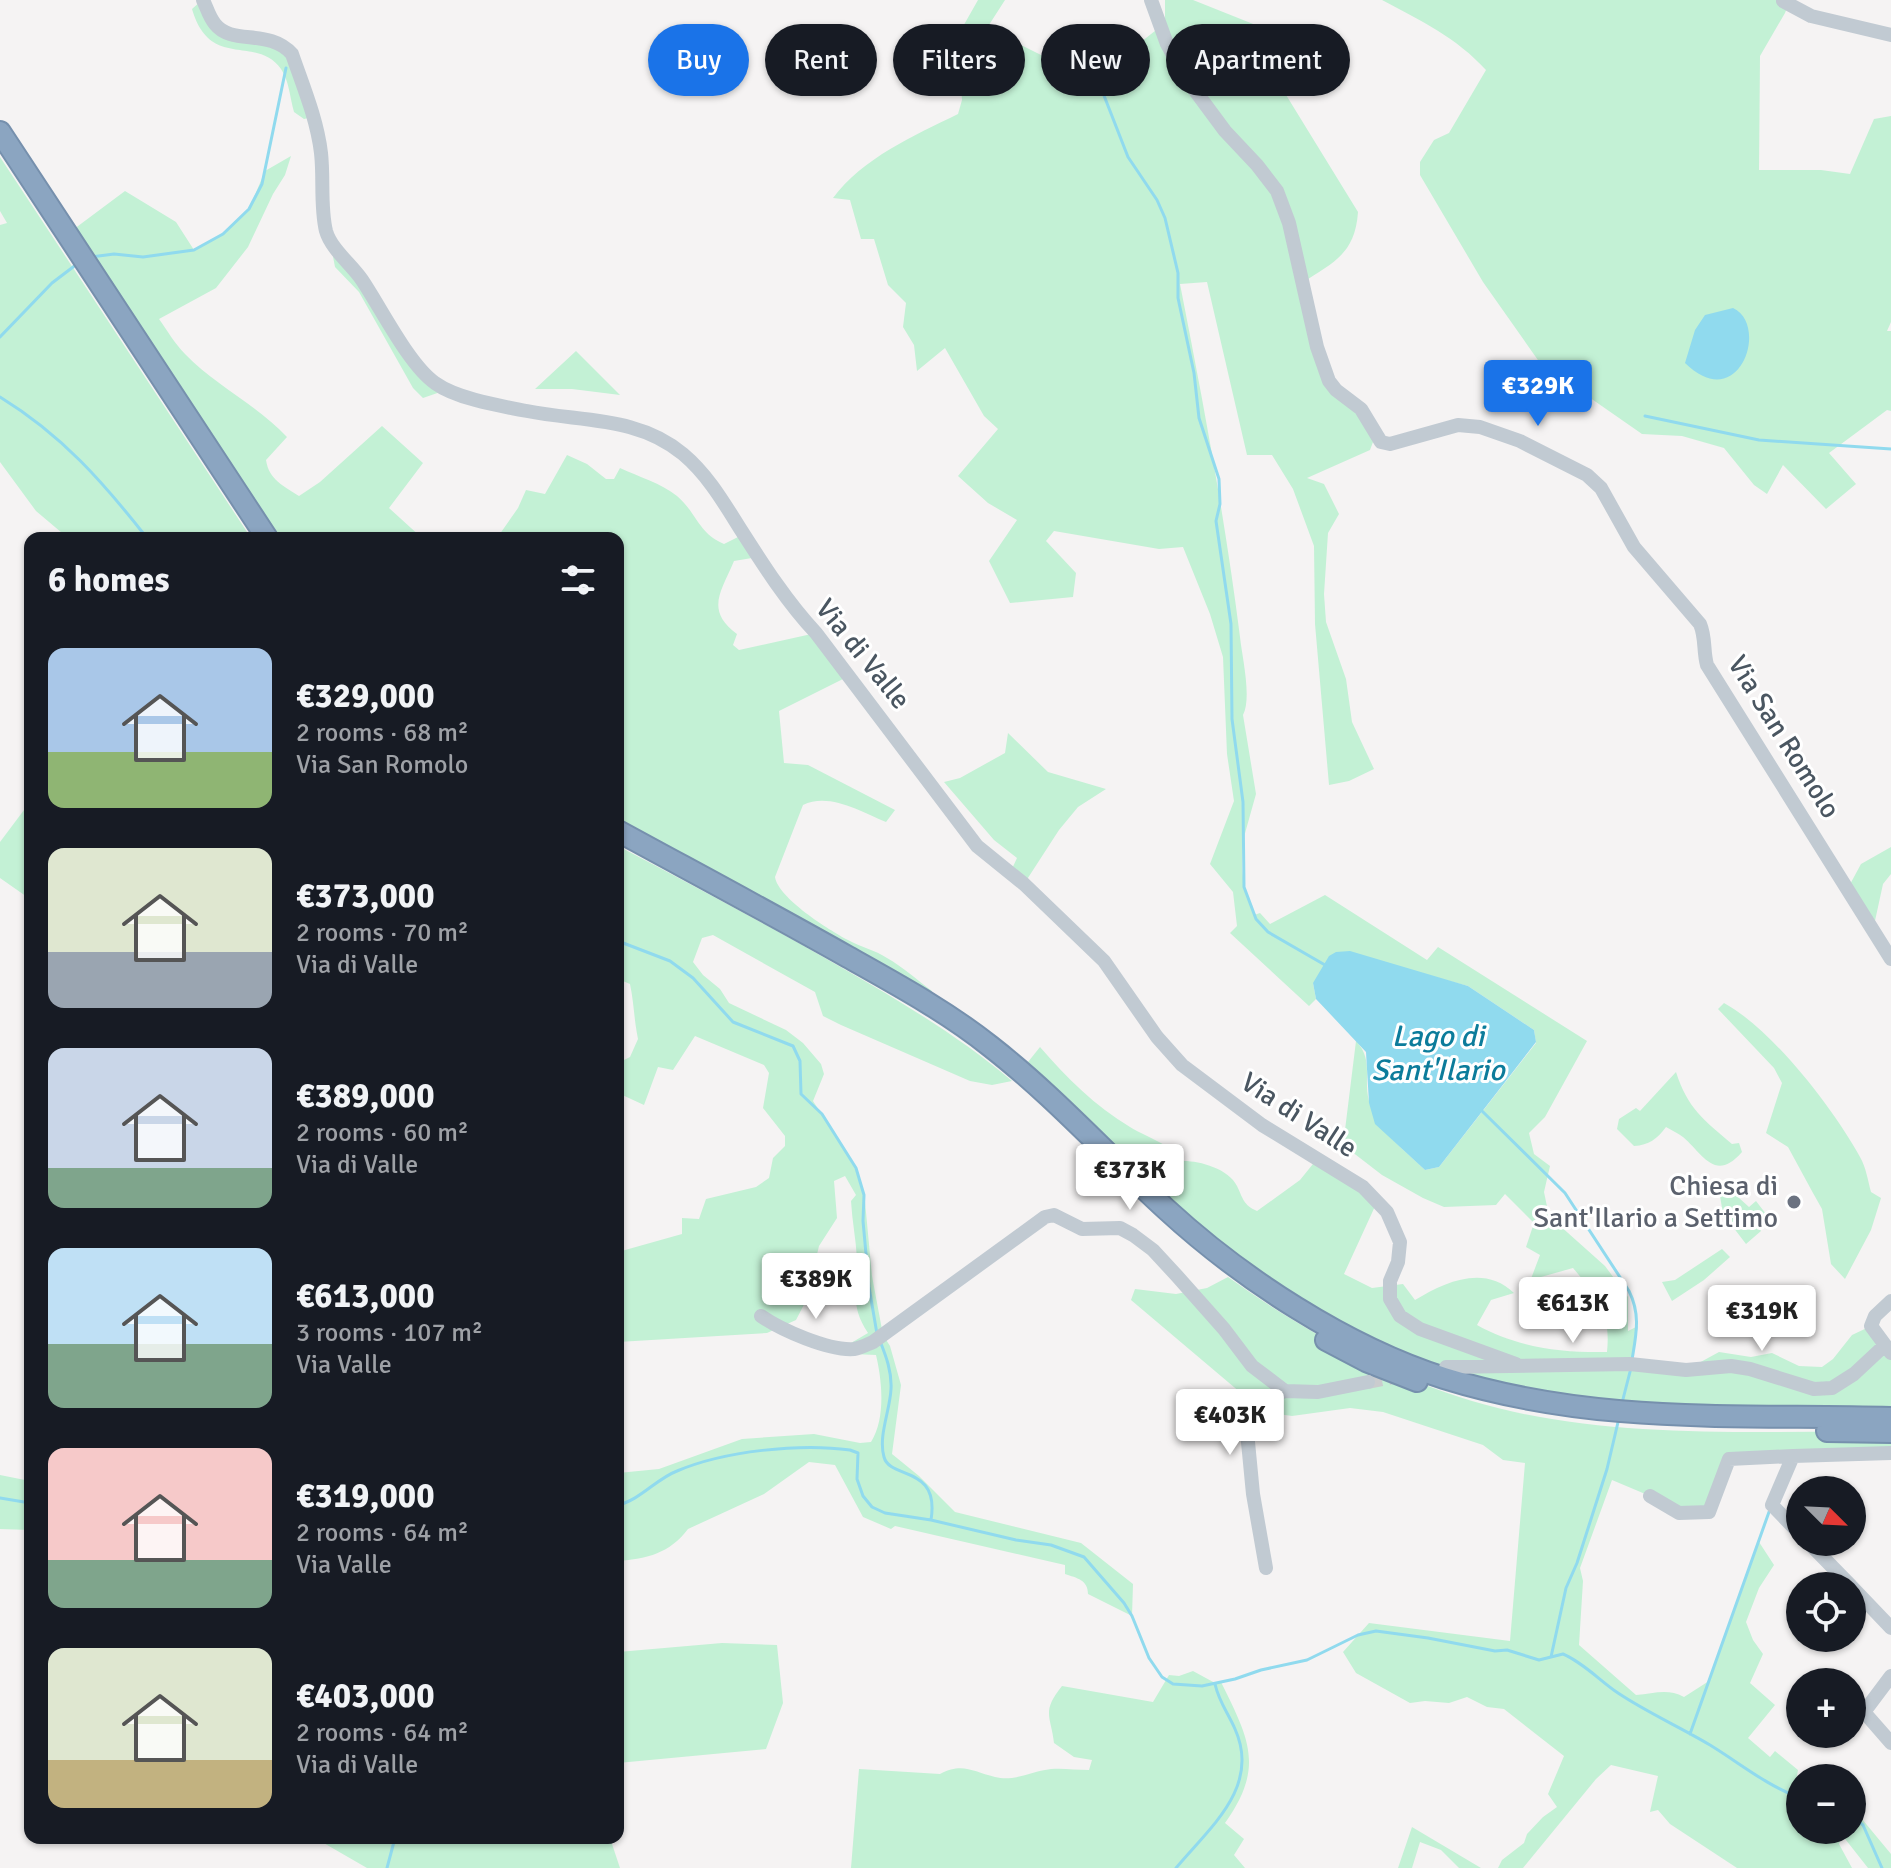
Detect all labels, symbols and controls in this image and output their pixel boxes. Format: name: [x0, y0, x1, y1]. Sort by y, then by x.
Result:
chip: Buy: [648, 24, 749, 96]
chip: Rent: [765, 24, 877, 96]
chip: Filters: [893, 24, 1025, 96]
chip: New: [1041, 24, 1150, 96]
chip: Apartment: [1166, 24, 1350, 96]
pin: €329K: [1482, 360, 1594, 428]
text: €329K: [1502, 370, 1574, 402]
icon: filters: [556, 558, 600, 602]
text: 6 homes: [48, 559, 169, 601]
street label: Via di Valle: [808, 592, 918, 716]
street label: Via San Romolo: [1720, 649, 1848, 825]
text: €329,000: [296, 675, 435, 717]
icon: home: [112, 680, 208, 776]
text: 2 rooms · 68 m²: [296, 717, 469, 749]
text: Via San Romolo: [296, 749, 468, 781]
text: €373,000: [296, 875, 435, 917]
icon: home: [112, 880, 208, 976]
text: 2 rooms · 70 m²: [296, 917, 469, 949]
text: Via di Valle: [296, 949, 418, 981]
water label: Lago di Sant'Ilario: [1371, 1018, 1506, 1089]
street label: Via di Valle: [1235, 1065, 1363, 1165]
text: €389,000: [296, 1075, 435, 1117]
icon: home: [112, 1080, 208, 1176]
text: 2 rooms · 60 m²: [296, 1117, 469, 1149]
pin: €373K: [1074, 1144, 1186, 1212]
text: Via di Valle: [296, 1149, 418, 1181]
text: €373K: [1094, 1154, 1166, 1186]
place label: Chiesa di Sant'Ilario a Settimo: [1533, 1169, 1778, 1235]
marker: Chiesa di Sant'Ilario a Settimo: [1785, 1193, 1803, 1211]
pin: €389K: [760, 1253, 872, 1321]
text: €389K: [780, 1263, 852, 1295]
text: €613,000: [296, 1275, 435, 1317]
pin: €613K: [1517, 1277, 1629, 1345]
icon: home: [112, 1280, 208, 1376]
pin: €319K: [1706, 1285, 1818, 1353]
text: €613K: [1537, 1287, 1609, 1319]
text: €319K: [1726, 1295, 1798, 1327]
text: 3 rooms · 107 m²: [296, 1317, 483, 1349]
text: Via Valle: [296, 1349, 392, 1381]
pin: €403K: [1174, 1389, 1286, 1457]
text: €403K: [1194, 1399, 1266, 1431]
text: €319,000: [296, 1475, 435, 1517]
north arrow: [1786, 1476, 1866, 1556]
map controls: [1786, 1476, 1866, 1844]
icon: home: [112, 1480, 208, 1576]
text: 2 rooms · 64 m²: [296, 1517, 469, 1549]
text: Via Valle: [296, 1549, 392, 1581]
button: locate: [1786, 1572, 1866, 1652]
button: +: [1786, 1668, 1866, 1748]
text: €403,000: [296, 1675, 435, 1717]
icon: home: [112, 1680, 208, 1776]
text: 2 rooms · 64 m²: [296, 1717, 469, 1749]
text: Via di Valle: [296, 1749, 418, 1781]
button: −: [1786, 1764, 1866, 1844]

